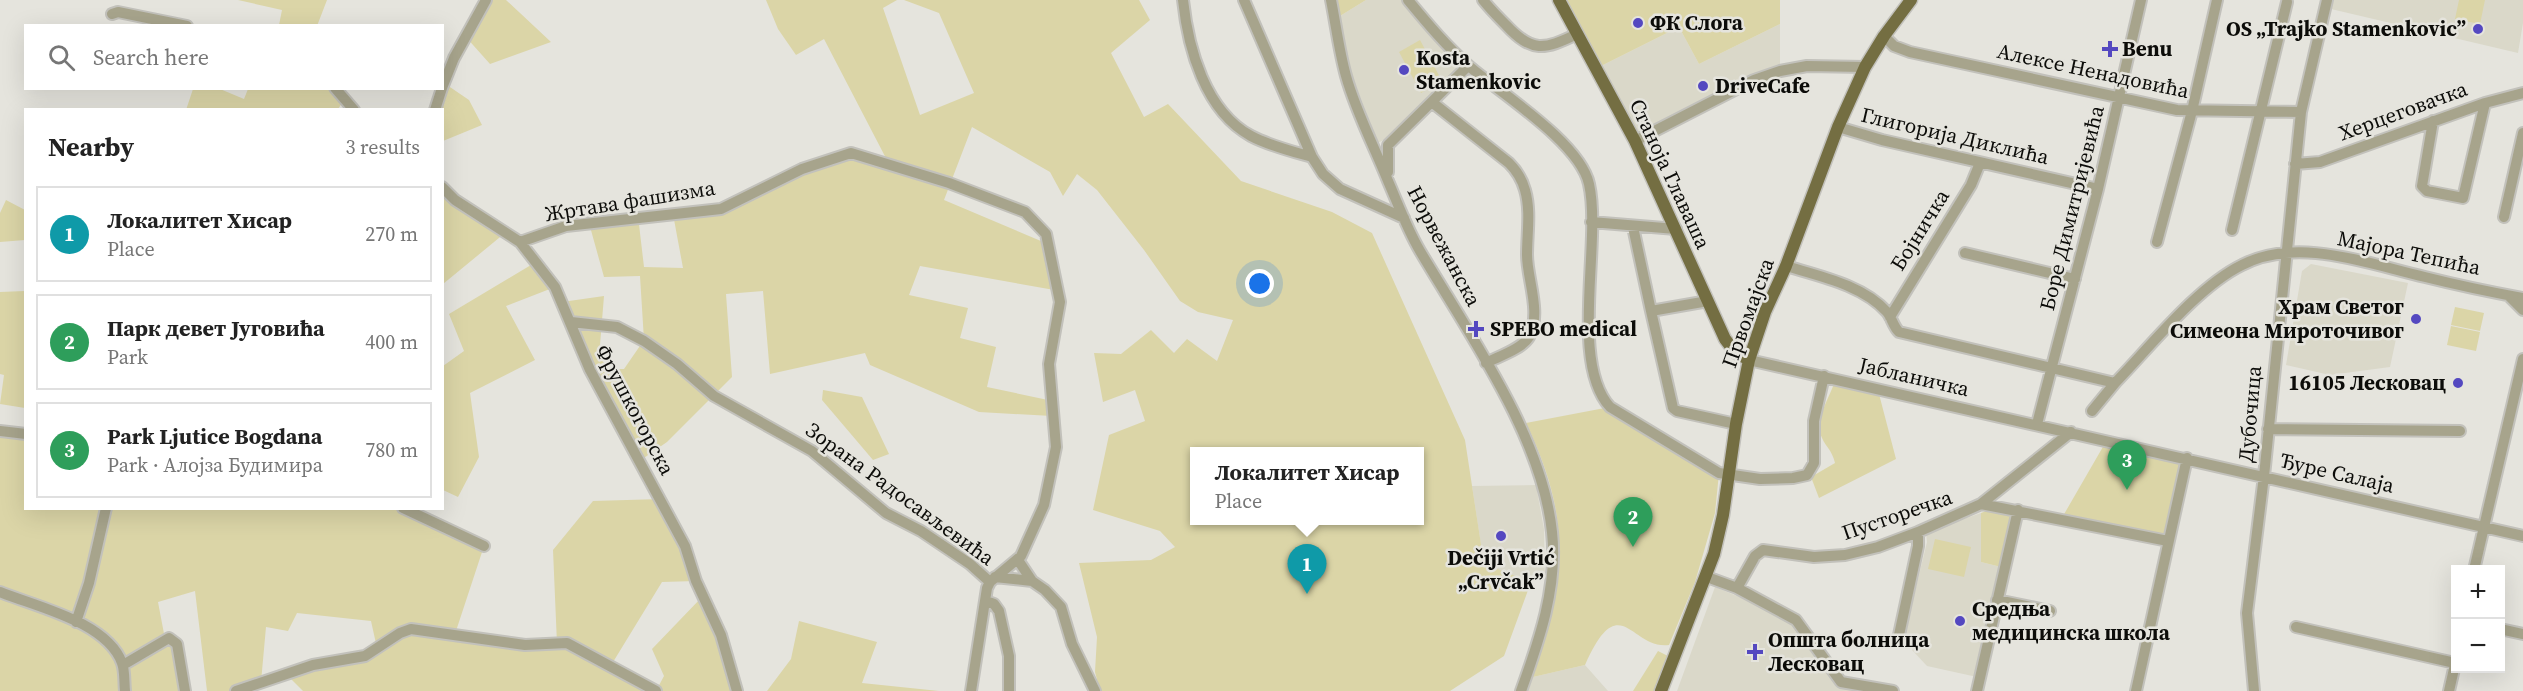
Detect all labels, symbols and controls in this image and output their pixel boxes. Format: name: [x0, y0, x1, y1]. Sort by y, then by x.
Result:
place label: ФК Слога: [1650, 8, 1744, 37]
place label: OS „Trajko Stamenkovic”: [2226, 14, 2466, 43]
marker: ФК Слога: [1631, 16, 1645, 30]
marker: OS „Trajko Stamenkovic”: [2471, 22, 2485, 36]
search box: [24, 24, 444, 90]
place label: Benu: [2122, 34, 2173, 63]
street label: Алексе Ненадовића: [1994, 36, 2192, 105]
icon: search: [45, 41, 78, 74]
text: Search here: [93, 42, 209, 72]
marker: Benu: [2103, 42, 2117, 56]
place label: Kosta Stamenkovic: [1416, 43, 1541, 96]
marker: Kosta Stamenkovic: [1397, 63, 1411, 77]
place label: DriveCafe: [1715, 71, 1810, 100]
street label: Херцеговачка: [2334, 74, 2471, 147]
marker: DriveCafe: [1696, 79, 1710, 93]
street label: Станоја Главаша: [1623, 94, 1718, 254]
street label: Глигорија Диклића: [1858, 100, 2052, 171]
street label: Боре Димитријевића: [2032, 102, 2111, 313]
text: Nearby: [48, 129, 134, 165]
text: 3 results: [345, 133, 420, 161]
street label: Жртава фашизма: [543, 173, 717, 228]
street label: Норвежанска: [1400, 180, 1489, 311]
street label: Бојничка: [1883, 183, 1956, 276]
text: Локалитет Хисар: [107, 205, 292, 235]
text: 1: [64, 220, 75, 248]
text: 270 m: [365, 220, 418, 248]
street label: Мајора Тепића: [2335, 223, 2484, 282]
text: Place: [107, 235, 155, 263]
street label: Првомајска: [1714, 254, 1781, 372]
your location: [1245, 269, 1274, 298]
place label: Храм Светог Симеона Мироточивог: [2170, 292, 2404, 345]
marker: Храм Светог Симеона Мироточивог: [2409, 312, 2423, 326]
text: Парк девет Југовића: [107, 313, 325, 343]
place label: SPEBO medical: [1490, 314, 1637, 343]
marker: SPEBO medical: [1467, 320, 1485, 338]
text: 2: [64, 328, 75, 356]
text: 400 m: [365, 328, 418, 356]
street label: Фрушкогорска: [589, 339, 682, 480]
text: Park: [107, 343, 148, 371]
street label: Јабланичка: [1855, 350, 1972, 403]
street label: Дубочица: [2231, 364, 2268, 463]
place label: 16105 Лесковац: [2288, 368, 2446, 397]
marker: 16105 Лесковац: [2451, 376, 2465, 390]
street label: Зорана Радосављевића: [800, 415, 1001, 572]
text: Park Ljutice Bogdana: [107, 421, 322, 451]
text: 3: [64, 436, 75, 464]
text: 780 m: [365, 436, 418, 464]
pin: 3: [2108, 440, 2146, 490]
street label: Ђуре Салаја: [2277, 445, 2397, 500]
popup: [1190, 447, 1424, 525]
text: Park · Алојза Будимира: [107, 451, 323, 479]
text: Локалитет Хисар: [1215, 457, 1399, 487]
street label: Пусторечка: [1838, 482, 1956, 547]
text: Place: [1215, 487, 1262, 515]
pin: 2: [1614, 498, 1652, 547]
marker: Dečiji Vrtić „Crvčak”: [1494, 529, 1508, 543]
place label: Dečiji Vrtić „Crvčak”: [1447, 543, 1555, 596]
pin: 1: [1288, 544, 1326, 594]
map controls: [2451, 565, 2505, 673]
button: +: [2451, 565, 2505, 619]
place label: Средња медицинска школа: [1972, 594, 2171, 647]
marker: Средња медицинска школа: [1953, 614, 1967, 628]
button: −: [2451, 619, 2505, 673]
place label: Општа болница Лесковац: [1768, 625, 1930, 678]
marker: Општа болница Лесковац: [1746, 643, 1764, 661]

